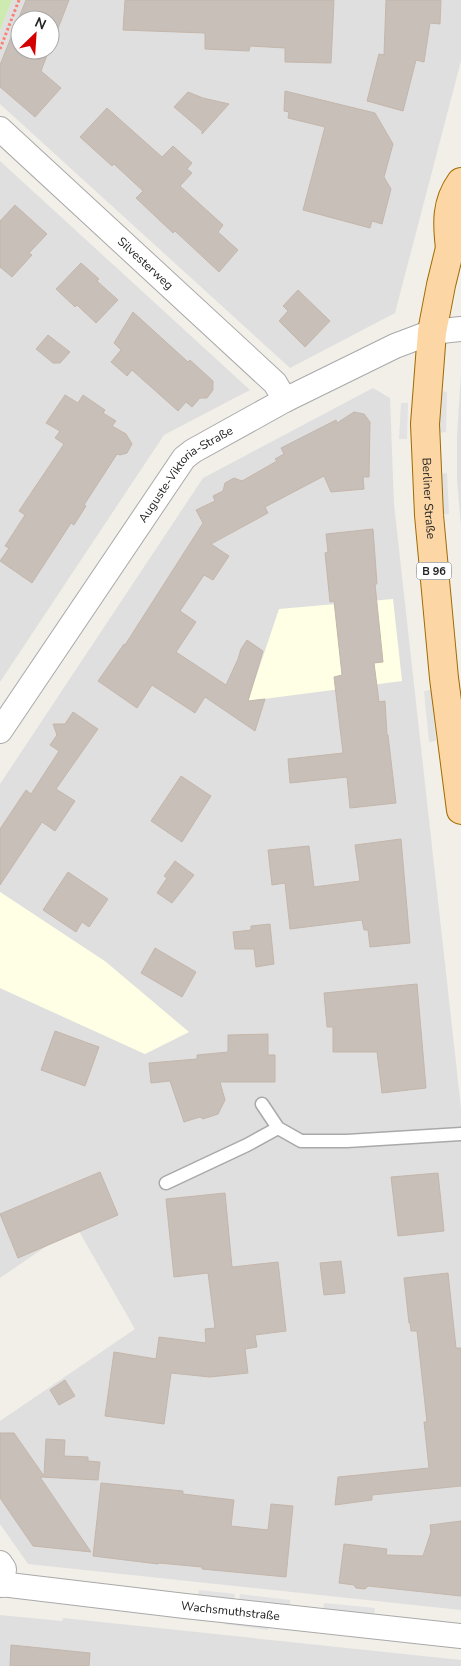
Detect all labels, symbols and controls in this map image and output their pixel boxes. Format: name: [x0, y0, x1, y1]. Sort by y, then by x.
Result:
north arrow: [10, 10, 60, 60]
text: N: [32, 13, 49, 34]
street label: Silvesterweg: [114, 234, 177, 293]
street label: Auguste-Viktoria-Straße: [135, 422, 236, 526]
street label: Berliner Straße: [418, 457, 439, 540]
road number: B 96: [416, 562, 452, 580]
street label: Wachsmuthstraße: [180, 1598, 281, 1624]

